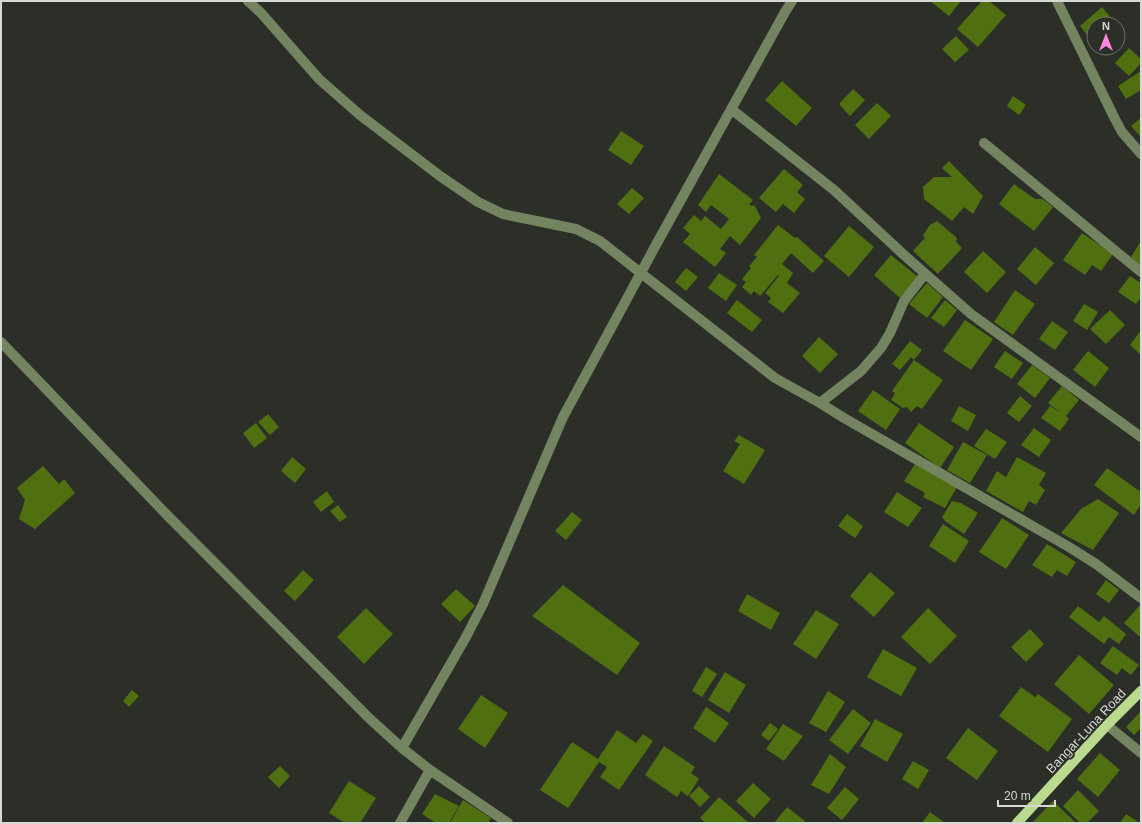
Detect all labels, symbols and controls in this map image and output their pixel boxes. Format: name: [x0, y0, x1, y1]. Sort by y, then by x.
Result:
north arrow: [1086, 16, 1126, 56]
text: N: [1102, 20, 1110, 32]
street label: Bangar-Luna Road: [1043, 686, 1129, 776]
scale bar: [998, 782, 1055, 808]
text: 20 m: [1004, 789, 1031, 803]

